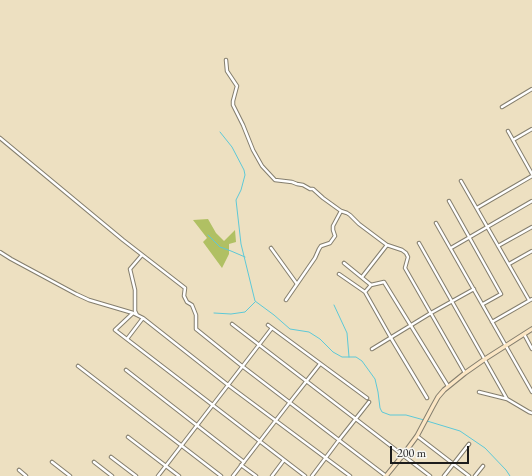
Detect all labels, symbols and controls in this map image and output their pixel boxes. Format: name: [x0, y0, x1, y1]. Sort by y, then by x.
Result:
scale bar: [392, 438, 471, 464]
text: 200 m: [397, 445, 426, 461]

